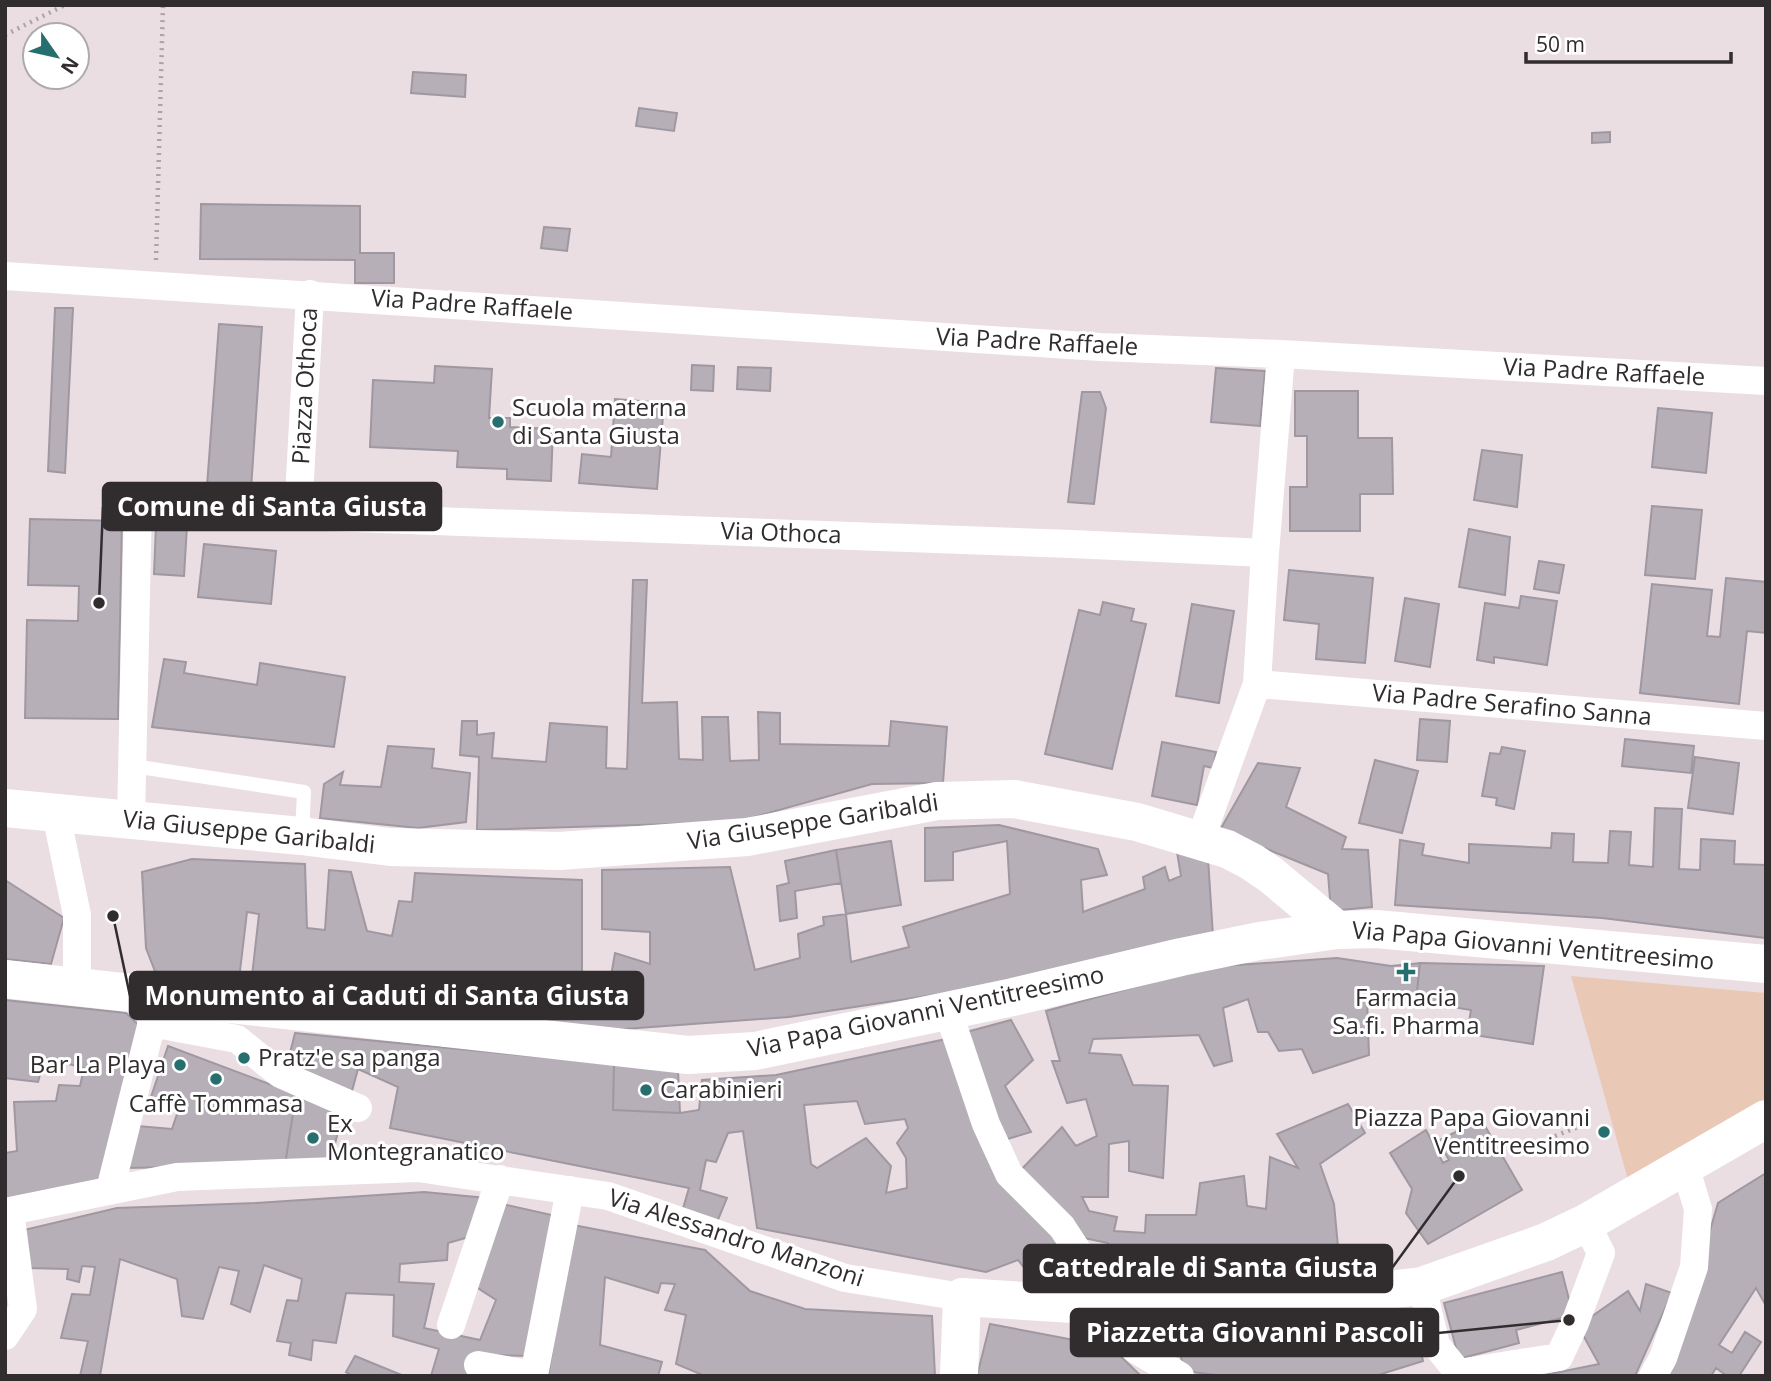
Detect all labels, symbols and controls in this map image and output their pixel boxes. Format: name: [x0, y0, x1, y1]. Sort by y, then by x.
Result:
north arrow: [21, 21, 91, 91]
scale bar: [1526, 21, 1731, 65]
text: 50 m: [1536, 30, 1585, 58]
text: N: [55, 52, 85, 79]
street label: Via Padre Raffaele: [370, 280, 574, 327]
street label: Piazza Othoca: [283, 307, 324, 465]
street label: Via Padre Raffaele: [935, 319, 1139, 362]
street label: Via Padre Raffaele: [1502, 349, 1706, 392]
place label: Scuola materna di Santa Giusta: [512, 390, 687, 451]
marker: Scuola materna di Santa Giusta: [490, 414, 506, 430]
callout: Comune di Santa Giusta: [103, 483, 441, 530]
text: Comune di Santa Giusta: [117, 488, 427, 524]
street label: Via Othoca: [720, 513, 842, 550]
street label: Via Padre Serafino Sanna: [1371, 675, 1653, 732]
street label: Via Giuseppe Garibaldi: [685, 784, 941, 857]
street label: Via Giuseppe Garibaldi: [121, 801, 377, 860]
street label: Via Papa Giovanni Ventitreesimo: [1351, 912, 1716, 977]
street label: Via Papa Giovanni Ventitreesimo: [744, 957, 1107, 1064]
marker: Farmacia Sa.fi. Pharma: [1398, 964, 1414, 980]
callout: Monumento ai Caduti di Santa Giusta: [130, 972, 643, 1019]
text: Monumento ai Caduti di Santa Giusta: [145, 977, 629, 1013]
place label: Farmacia Sa.fi. Pharma: [1332, 980, 1480, 1041]
place label: Pratz'e sa panga: [258, 1040, 440, 1073]
place label: Bar La Playa: [30, 1047, 166, 1080]
marker: Pratz'e sa panga: [236, 1050, 252, 1066]
marker: Bar La Playa: [172, 1057, 188, 1073]
marker: Caffè Tommasa: [208, 1071, 224, 1087]
place label: Carabinieri: [660, 1072, 782, 1105]
marker: Carabinieri: [638, 1082, 654, 1098]
place label: Caffè Tommasa: [129, 1086, 303, 1119]
place label: Piazza Papa Giovanni Ventitreesimo: [1353, 1100, 1590, 1161]
place label: Ex Montegranatico: [327, 1106, 505, 1167]
marker: Piazza Papa Giovanni Ventitreesimo: [1596, 1124, 1612, 1140]
marker: Ex Montegranatico: [305, 1130, 321, 1146]
street label: Via Alessandro Manzoni: [604, 1180, 868, 1293]
callout: Cattedrale di Santa Giusta: [1024, 1245, 1392, 1292]
text: Cattedrale di Santa Giusta: [1038, 1249, 1378, 1285]
callout: Piazzetta Giovanni Pascoli: [1071, 1309, 1438, 1356]
text: Piazzetta Giovanni Pascoli: [1086, 1314, 1424, 1350]

